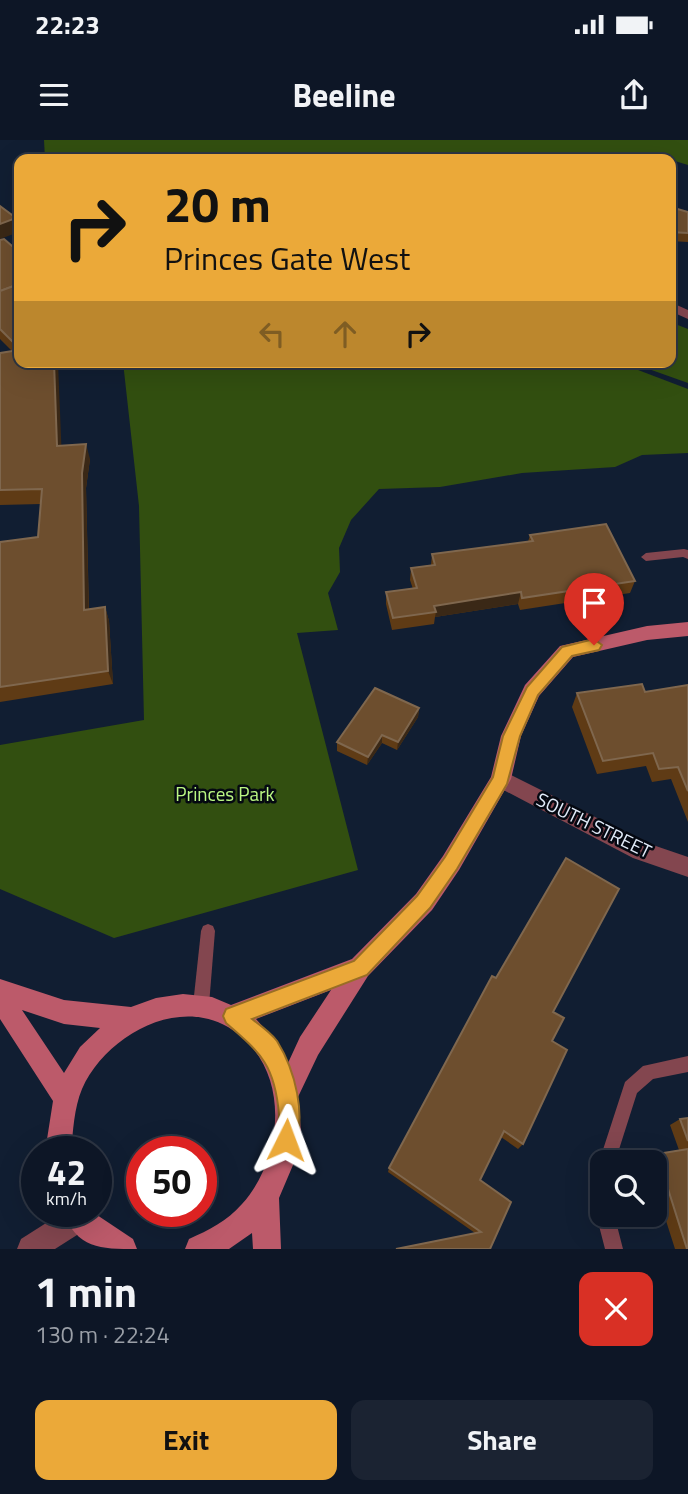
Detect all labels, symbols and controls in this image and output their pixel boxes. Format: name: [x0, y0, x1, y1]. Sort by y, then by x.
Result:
text: 22:23: [35, 5, 100, 44]
text: Beeline: [292, 71, 396, 119]
icon: menu: [35, 76, 73, 114]
icon: share: [615, 76, 653, 114]
text: 20 m: [164, 166, 271, 241]
icon: right: [49, 182, 140, 273]
text: Princes Gate West: [164, 234, 410, 282]
icon: left: [253, 315, 291, 353]
icon: ahead: [326, 315, 364, 353]
icon: right: [399, 315, 437, 353]
pin: [564, 573, 624, 645]
icon: arrive: [575, 584, 613, 622]
park label: Princes Park: [175, 779, 275, 808]
street label: SOUTH STREET: [532, 784, 657, 865]
position arrow: [249, 1103, 323, 1177]
speed limit sign: 50: [126, 1136, 217, 1227]
text: 42: [47, 1145, 86, 1199]
map controls: [590, 1150, 667, 1227]
button: search: [590, 1150, 667, 1227]
text: km/h: [46, 1185, 87, 1212]
text: 1 min: [35, 1259, 137, 1323]
button: close: [579, 1272, 653, 1346]
text: 130 m · 22:24: [35, 1317, 170, 1352]
button: Exit: [35, 1400, 337, 1480]
button: Share: [351, 1400, 653, 1480]

